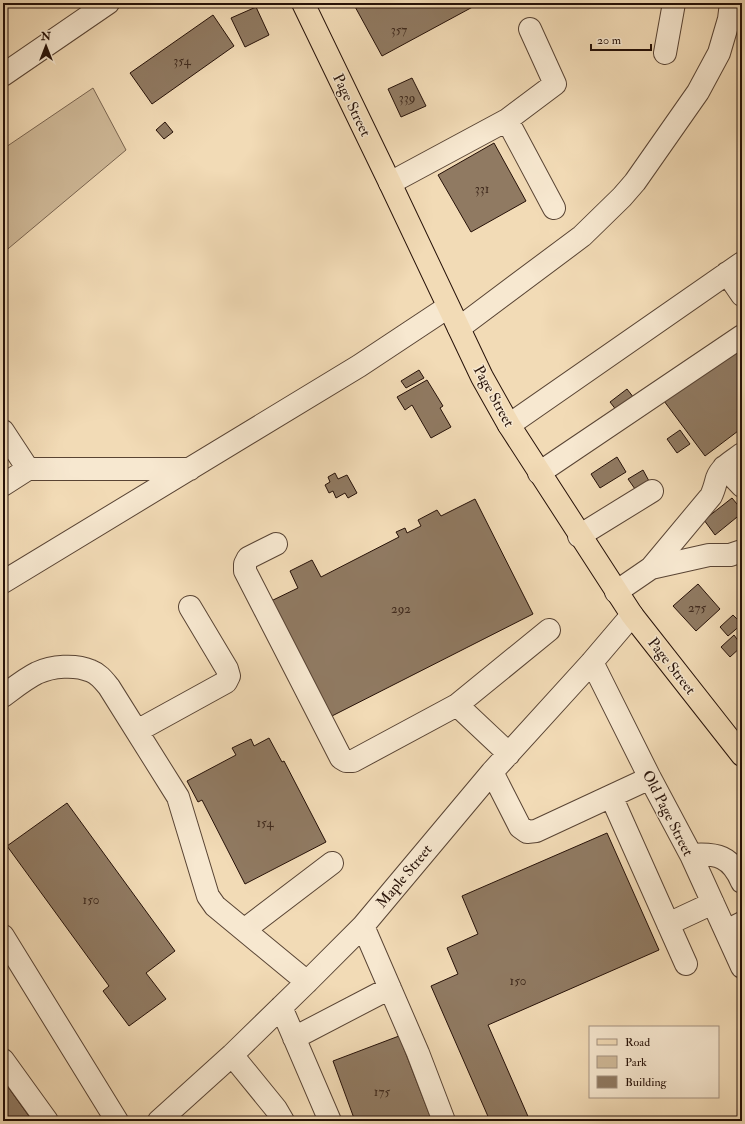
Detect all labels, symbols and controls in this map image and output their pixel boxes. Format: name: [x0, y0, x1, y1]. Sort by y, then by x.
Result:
house number: 357: [391, 22, 407, 38]
north arrow: [26, 26, 66, 66]
scale bar: [591, 26, 651, 52]
text: N: [40, 30, 52, 43]
text: 20 m: [597, 33, 622, 48]
house number: 354: [173, 53, 192, 69]
street label: Page Street: [328, 71, 375, 140]
house number: 339: [399, 90, 415, 106]
house number: 331: [475, 181, 490, 197]
street label: Page Street: [469, 362, 518, 431]
house number: 275: [688, 600, 706, 616]
house number: 292: [391, 601, 411, 617]
street label: Page Street: [643, 634, 700, 699]
street label: Old Page Street: [638, 767, 697, 860]
house number: 154: [257, 815, 274, 831]
street label: Maple Street: [372, 840, 437, 913]
house number: 150: [83, 892, 99, 908]
house number: 150: [510, 973, 526, 989]
legend: [589, 1026, 719, 1098]
text: Road: [625, 1035, 650, 1050]
text: Park: [625, 1055, 647, 1070]
text: Building: [625, 1075, 668, 1090]
house number: 175: [374, 1084, 390, 1100]

